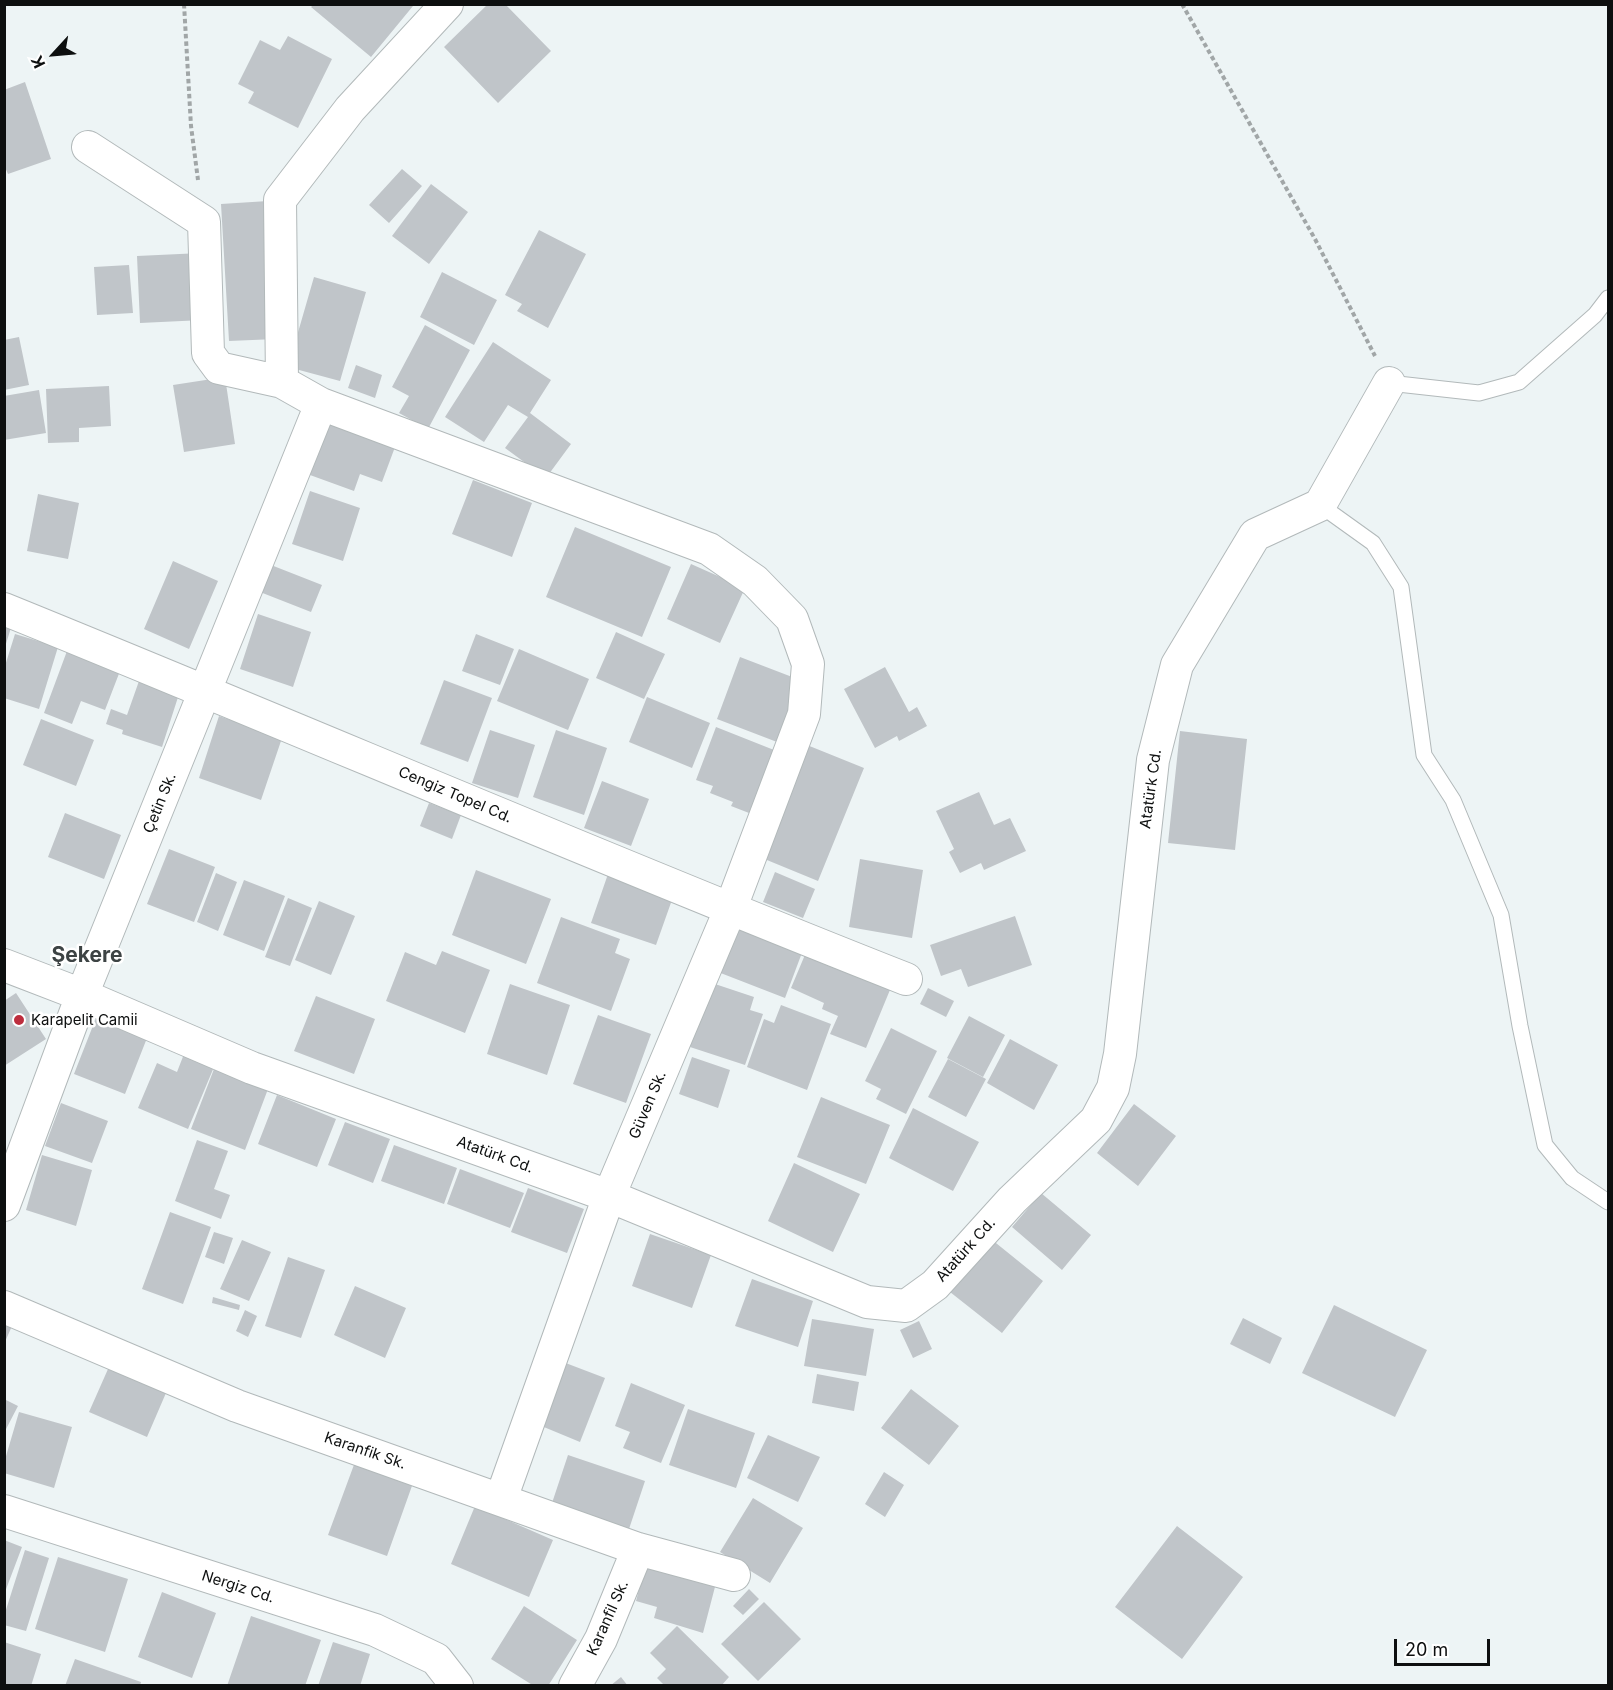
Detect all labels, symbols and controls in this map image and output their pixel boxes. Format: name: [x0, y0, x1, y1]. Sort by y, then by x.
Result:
north arrow: [24, 24, 84, 84]
text: K: [26, 52, 49, 71]
street label: Atatürk Cd.: [1137, 748, 1165, 830]
street label: Cengiz Topel Cd.: [395, 763, 515, 827]
street label: Çetin Sk.: [140, 770, 180, 836]
district label: Şekere: [51, 943, 123, 969]
place label: Karapelit Camii: [31, 1011, 138, 1029]
marker: Karapelit Camii: [12, 1013, 26, 1027]
street label: Güven Sk.: [626, 1068, 670, 1142]
street label: Atatürk Cd.: [454, 1133, 536, 1177]
street label: Atatürk Cd.: [933, 1214, 999, 1286]
street label: Karanfik Sk.: [322, 1429, 408, 1473]
street label: Nergiz Cd.: [199, 1567, 277, 1607]
street label: Karanfil Sk.: [583, 1578, 633, 1658]
scale bar: [1397, 1627, 1493, 1665]
text: 20 m: [1405, 1639, 1448, 1660]

